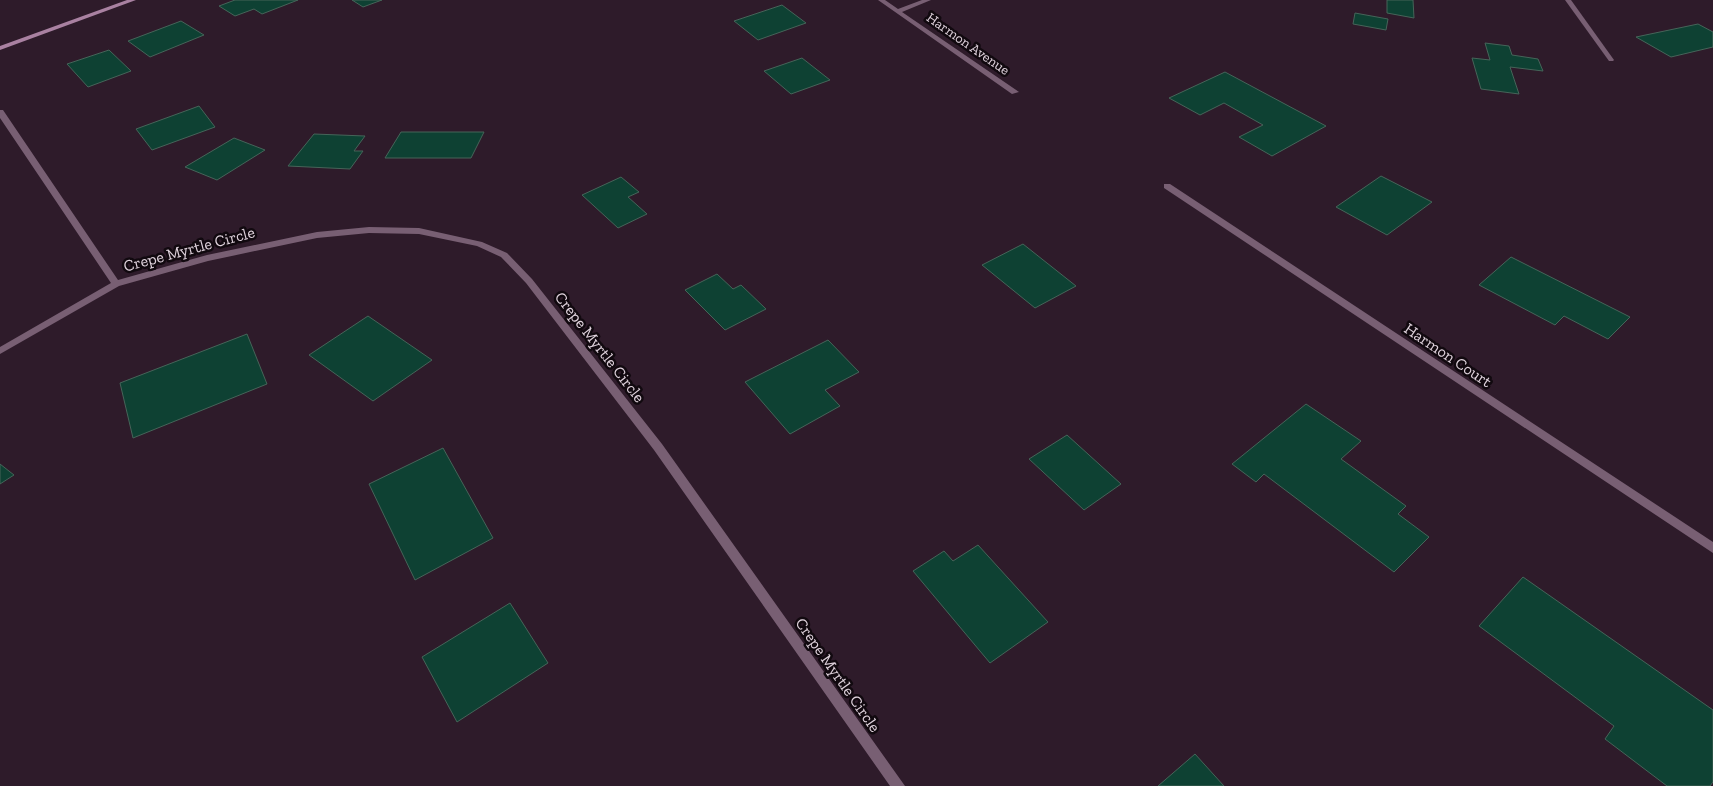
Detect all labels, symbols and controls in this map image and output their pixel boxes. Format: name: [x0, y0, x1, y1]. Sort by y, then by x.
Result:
street label: Harmon Avenue: [923, 9, 1013, 79]
street label: Crepe Myrtle Circle: [121, 222, 257, 276]
street label: Crepe Myrtle Circle: [551, 288, 649, 406]
street label: Harmon Court: [1401, 319, 1495, 391]
street label: Crepe Myrtle Circle: [791, 614, 885, 736]

